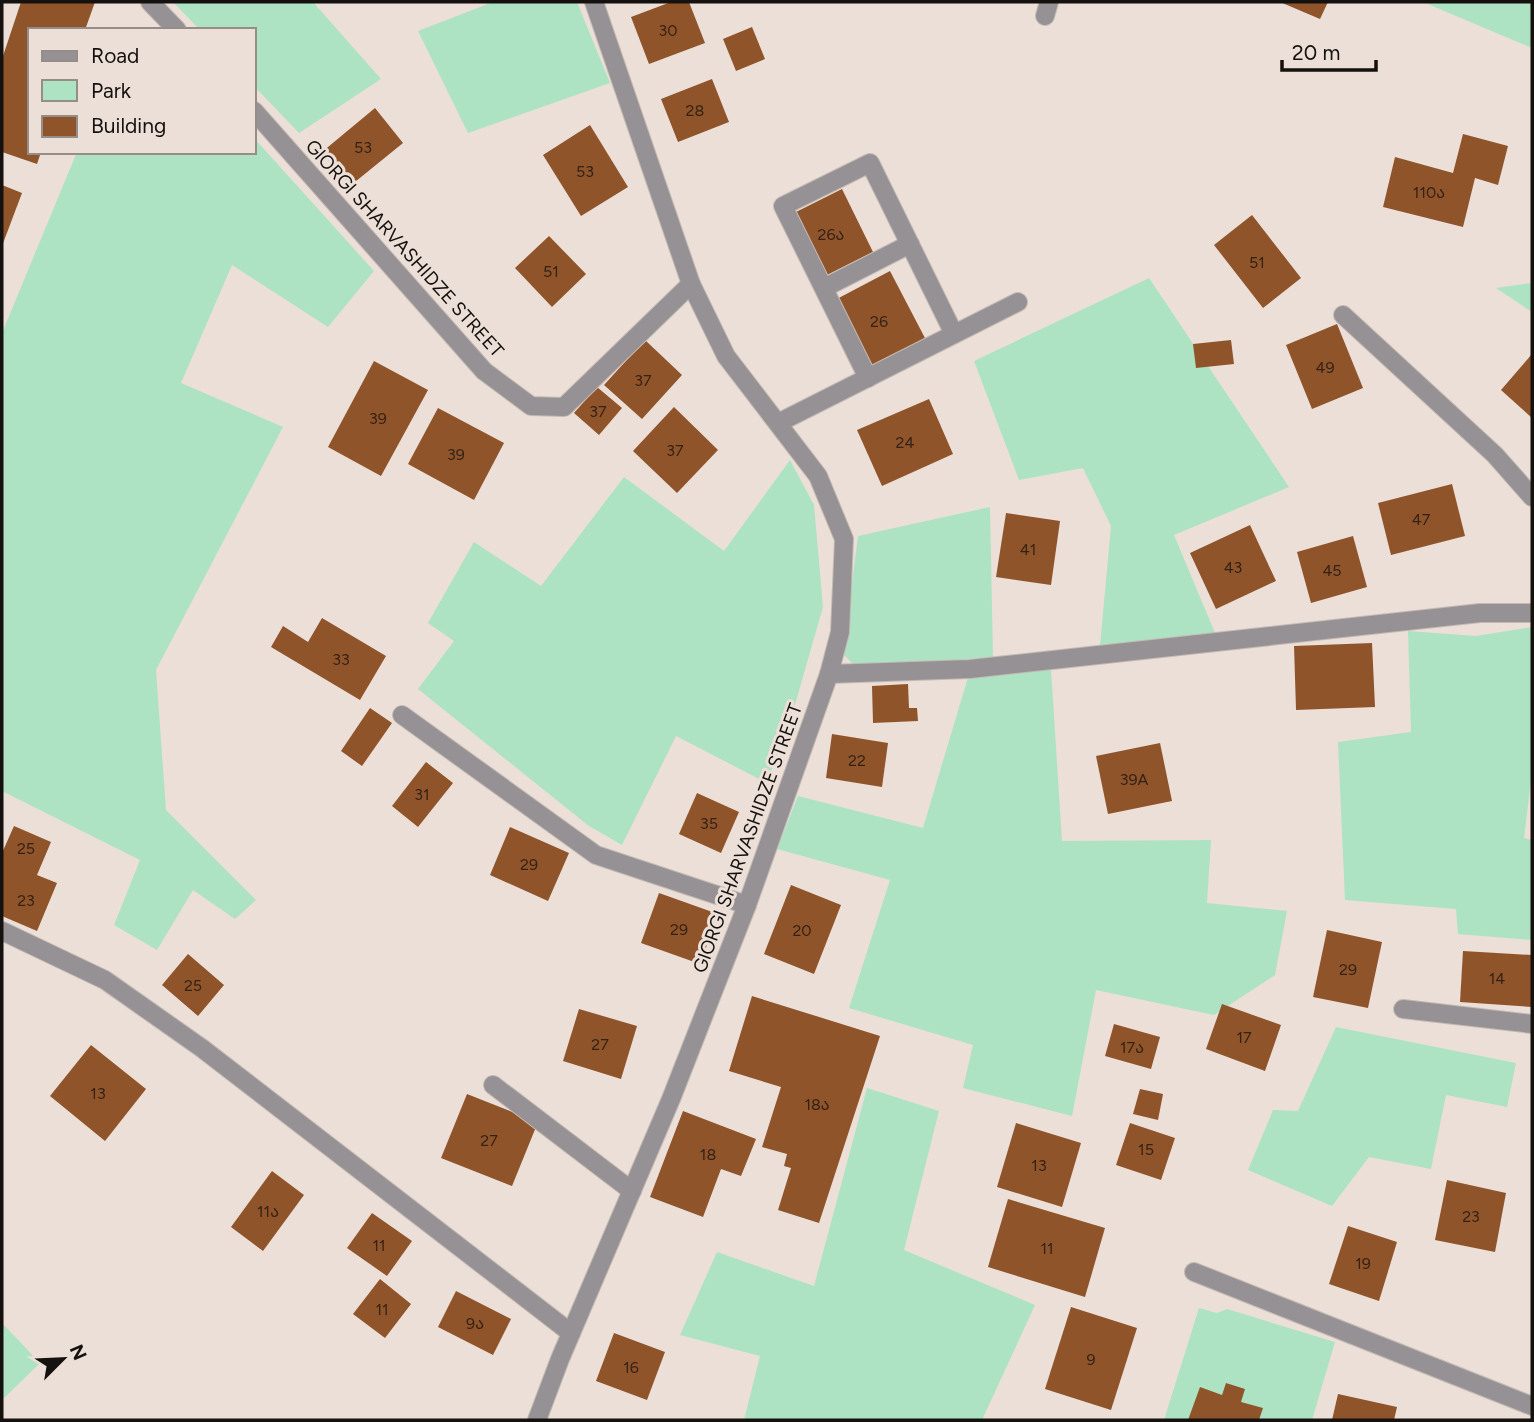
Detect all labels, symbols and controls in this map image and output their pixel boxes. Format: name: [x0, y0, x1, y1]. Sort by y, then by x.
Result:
house number: 30: [659, 21, 677, 40]
legend: [28, 28, 256, 154]
scale bar: [1282, 28, 1376, 72]
text: 20 m: [1292, 40, 1340, 65]
text: Road: [91, 43, 139, 68]
text: Park: [91, 78, 132, 103]
house number: 28: [686, 101, 704, 120]
text: Building: [91, 113, 166, 138]
street label: GIORGI SHARVASHIDZE STREET: [301, 135, 509, 362]
house number: 53: [354, 138, 372, 157]
house number: 53: [576, 162, 594, 181]
house number: 110ა: [1413, 183, 1445, 202]
house number: 26ა: [818, 225, 844, 244]
house number: 51: [1249, 253, 1265, 272]
house number: 51: [543, 262, 559, 281]
house number: 26: [870, 312, 888, 331]
house number: 49: [1316, 358, 1335, 377]
house number: 37: [634, 371, 652, 390]
house number: 37: [589, 402, 607, 421]
house number: 39: [369, 409, 387, 428]
house number: 24: [896, 433, 914, 452]
house number: 37: [666, 441, 684, 460]
house number: 39: [447, 445, 465, 464]
house number: 47: [1412, 510, 1431, 529]
house number: 41: [1020, 540, 1036, 559]
house number: 43: [1224, 558, 1242, 577]
house number: 45: [1322, 561, 1342, 580]
house number: 33: [332, 650, 350, 669]
street label: GIORGI SHARVASHIDZE STREET: [688, 700, 807, 976]
house number: 22: [848, 751, 866, 770]
house number: 39A: [1120, 770, 1148, 789]
house number: 31: [414, 785, 430, 804]
house number: 35: [700, 814, 718, 833]
house number: 25: [17, 839, 35, 858]
house number: 29: [520, 855, 538, 874]
house number: 23: [17, 891, 35, 910]
house number: 29: [670, 920, 688, 939]
house number: 20: [792, 921, 812, 940]
house number: 29: [1339, 960, 1357, 979]
house number: 14: [1489, 969, 1505, 988]
house number: 25: [184, 976, 202, 995]
house number: 17: [1236, 1028, 1252, 1047]
house number: 27: [591, 1035, 609, 1054]
house number: 17ა: [1120, 1038, 1144, 1057]
house number: 13: [90, 1084, 106, 1103]
house number: 18ა: [804, 1095, 830, 1114]
house number: 27: [480, 1131, 498, 1150]
house number: 15: [1138, 1140, 1154, 1159]
house number: 18: [700, 1145, 716, 1164]
house number: 13: [1031, 1156, 1047, 1175]
house number: 11ა: [257, 1202, 279, 1221]
house number: 23: [1462, 1207, 1480, 1226]
house number: 11: [372, 1236, 386, 1255]
house number: 11: [1040, 1239, 1054, 1258]
house number: 19: [1355, 1254, 1371, 1273]
house number: 11: [375, 1300, 389, 1319]
house number: 9ა: [466, 1314, 484, 1333]
north arrow: [28, 1324, 98, 1394]
text: N: [65, 1341, 92, 1364]
house number: 9: [1086, 1350, 1096, 1369]
house number: 16: [623, 1358, 639, 1377]

